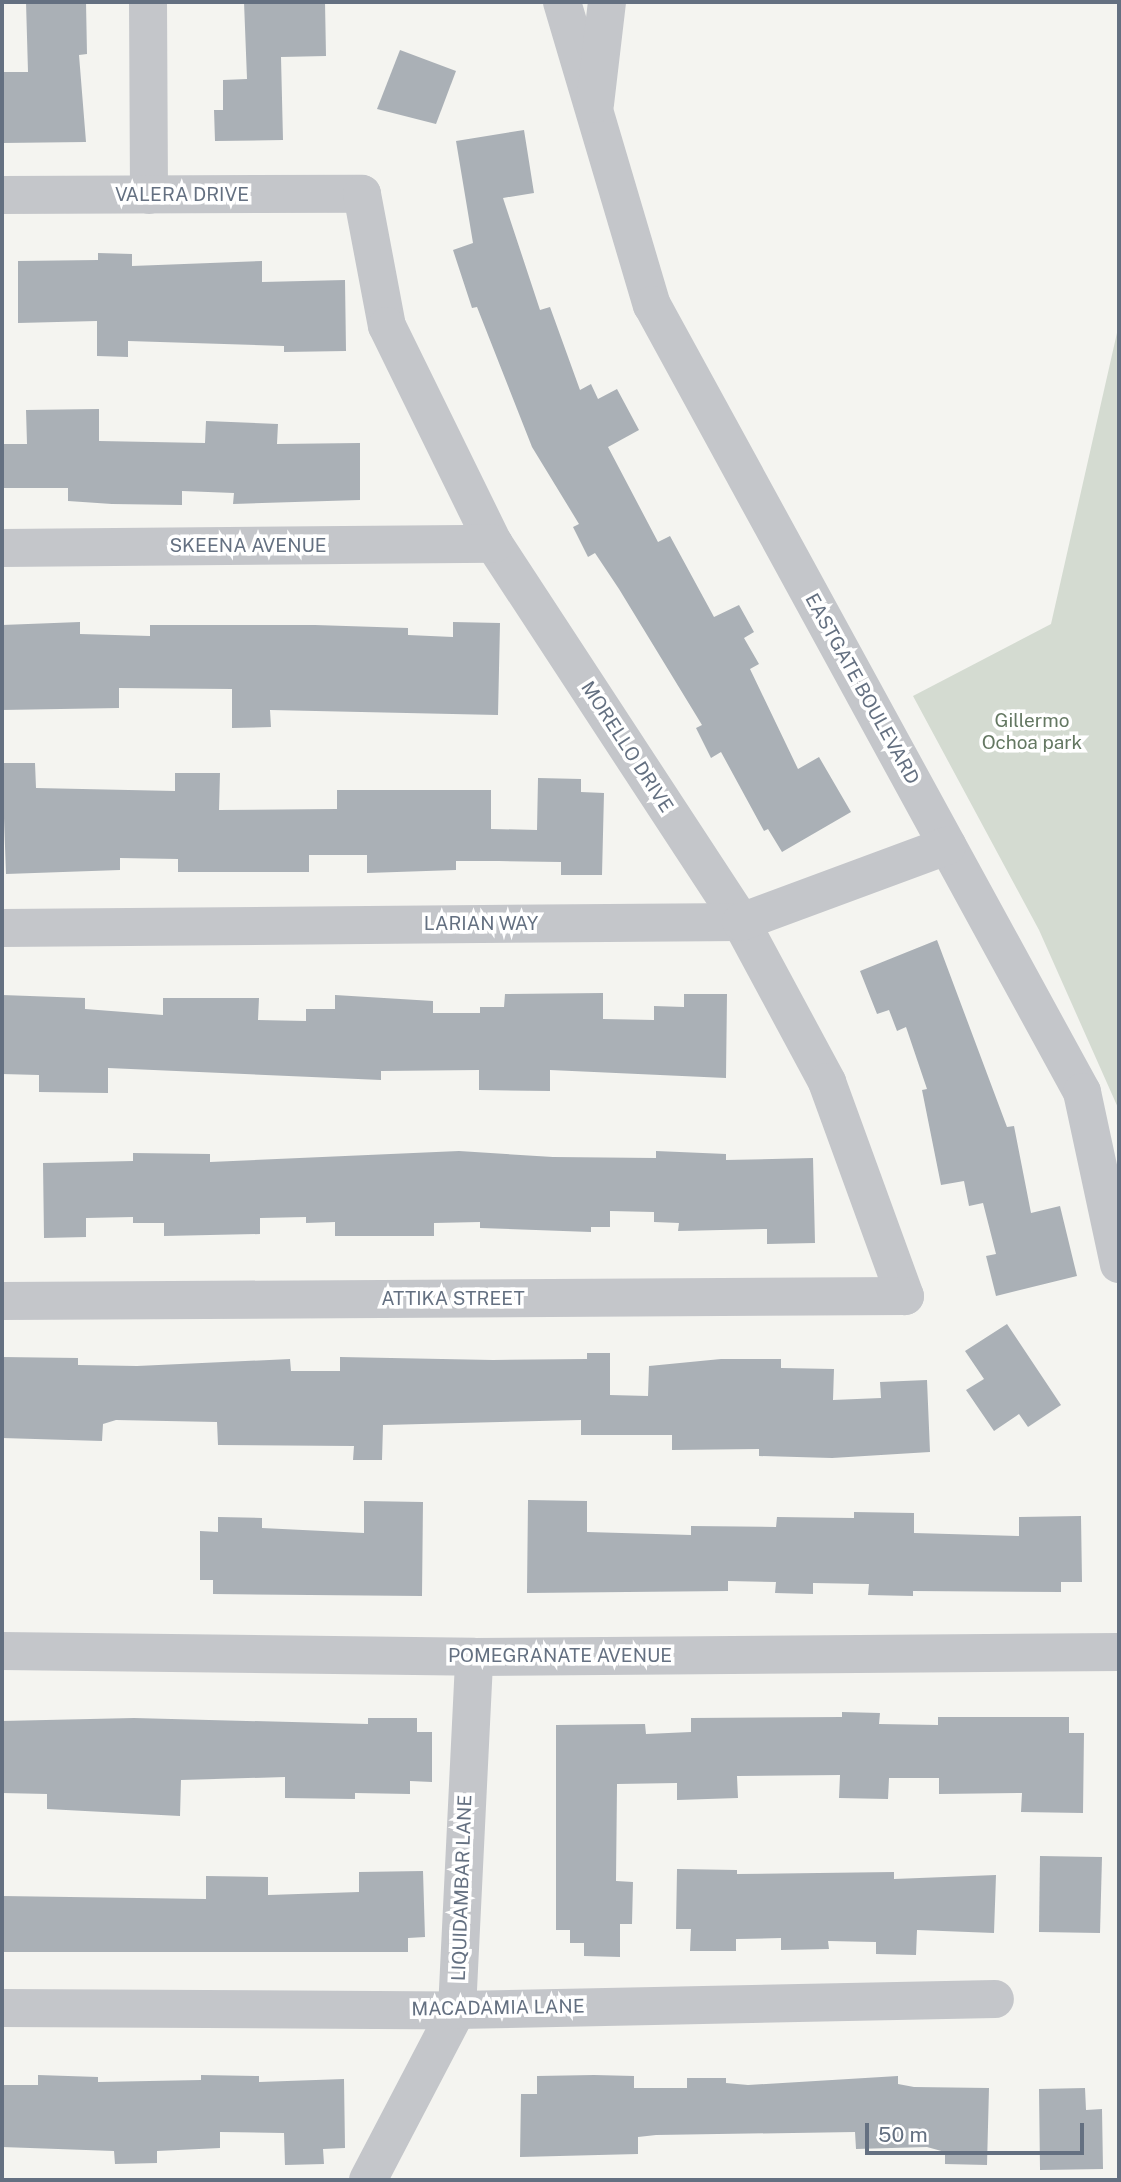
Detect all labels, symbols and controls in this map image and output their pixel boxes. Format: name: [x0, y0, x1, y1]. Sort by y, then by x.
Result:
street label: VALERA DRIVE: [115, 184, 249, 206]
street label: SKEENA AVENUE: [169, 535, 327, 557]
street label: EASTGATE BOULEVARD: [800, 590, 924, 788]
street label: MORELLO DRIVE: [576, 677, 678, 817]
park label: Gillermo Ochoa park: [982, 710, 1082, 754]
street label: LARIAN WAY: [424, 913, 538, 935]
street label: ATTIKA STREET: [381, 1288, 525, 1310]
street label: POMEGRANATE AVENUE: [448, 1645, 672, 1667]
street label: LIQUIDAMBAR LANE: [447, 1794, 477, 1982]
street label: MACADAMIA LANE: [411, 1995, 585, 2021]
scale bar: [869, 2108, 1088, 2152]
text: 50 m: [878, 2122, 928, 2147]

